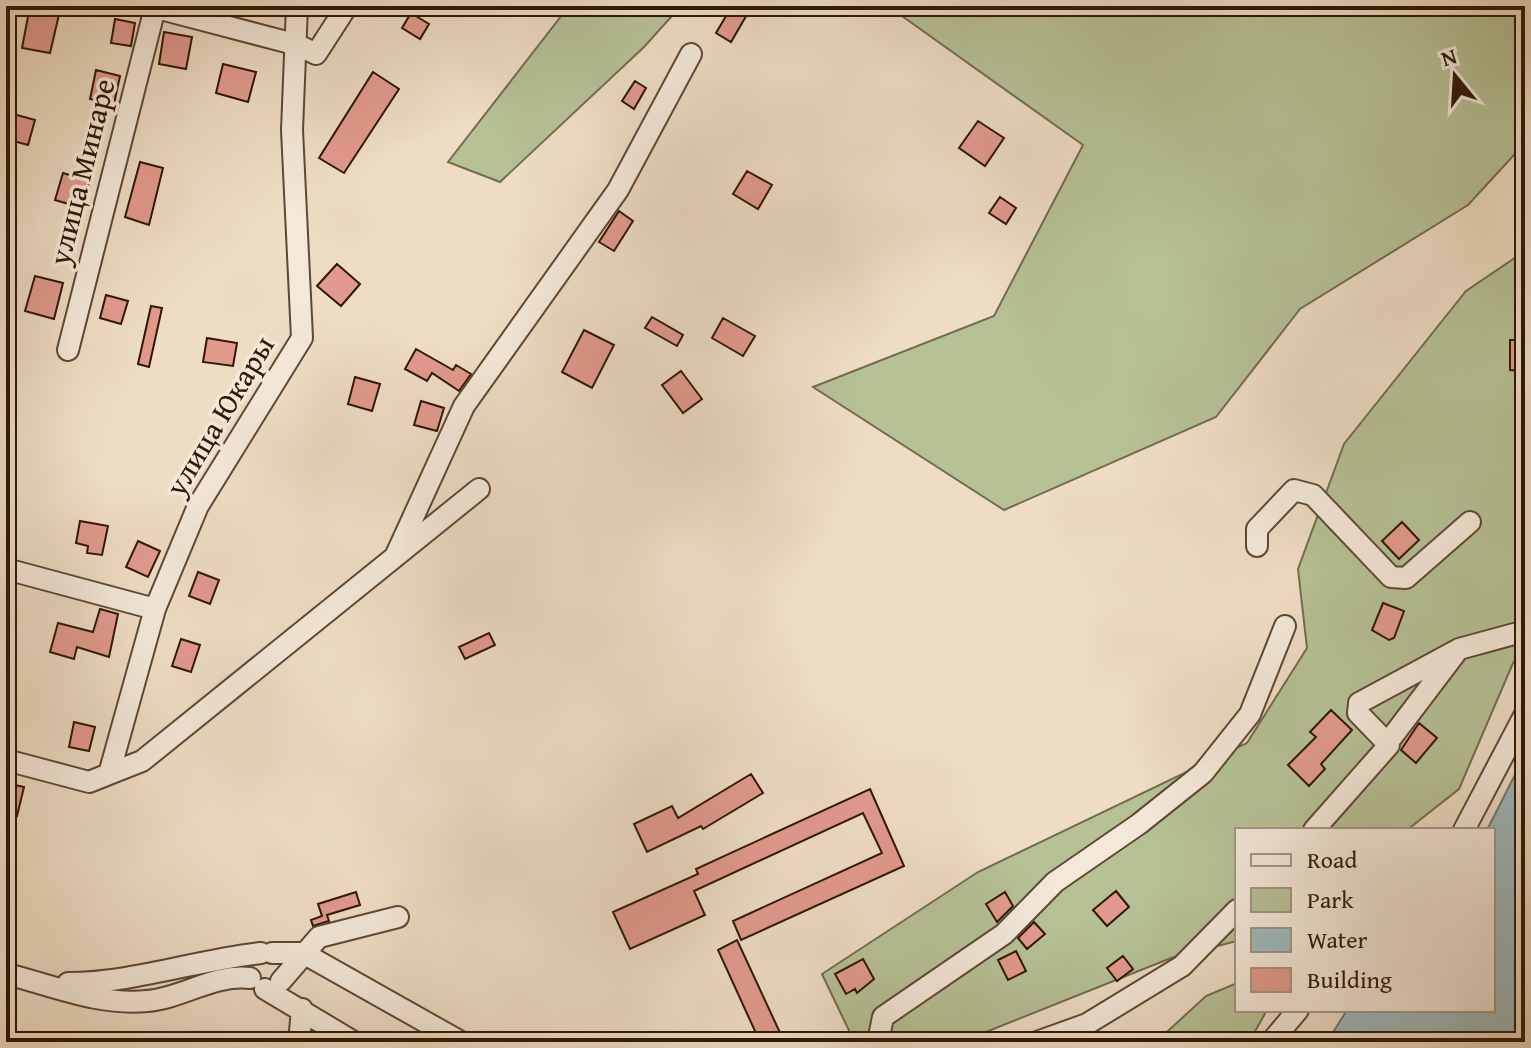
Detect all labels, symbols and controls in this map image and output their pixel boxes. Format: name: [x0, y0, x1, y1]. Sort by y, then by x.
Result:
north arrow: [1415, 36, 1495, 116]
text: N: [1437, 39, 1461, 74]
street label: улица Минаре: [36, 74, 125, 271]
street label: улица Юкары: [153, 327, 284, 505]
legend: [1235, 828, 1495, 1012]
text: Road: [1307, 842, 1357, 877]
text: Park: [1307, 882, 1354, 917]
text: Water: [1307, 922, 1368, 957]
text: Building: [1307, 962, 1392, 997]

